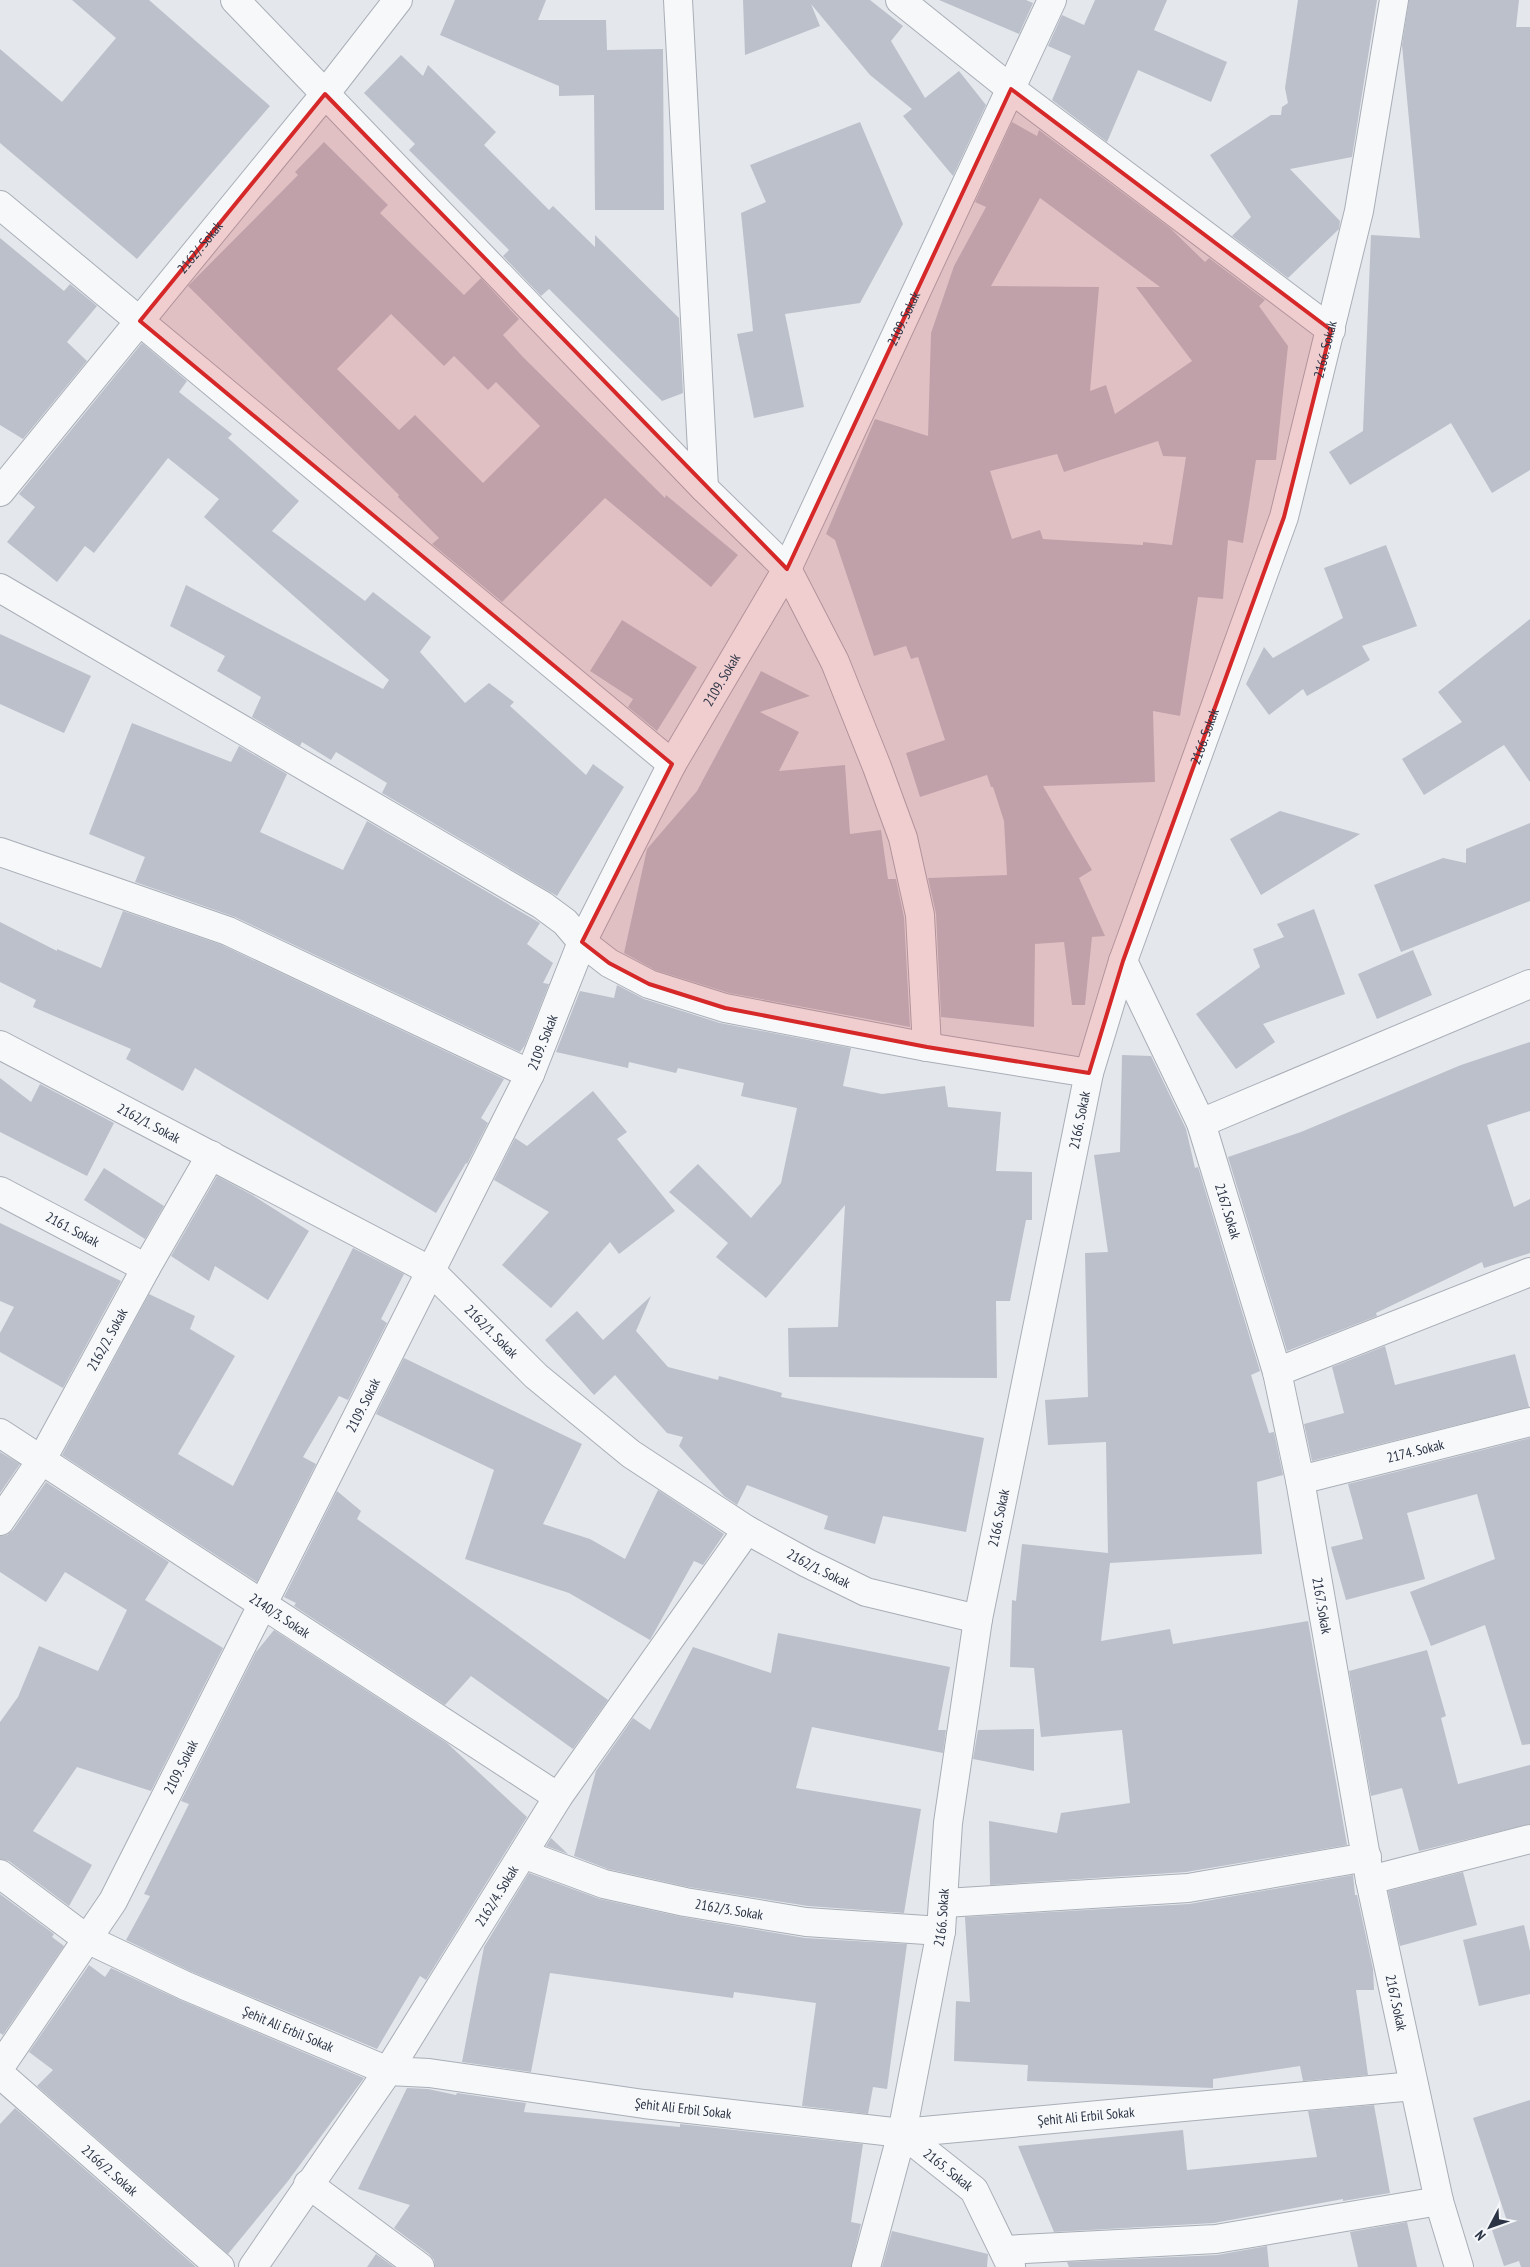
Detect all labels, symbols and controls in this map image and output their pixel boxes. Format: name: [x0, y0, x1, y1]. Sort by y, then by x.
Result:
street label: 2162/. Sokak: [173, 217, 227, 277]
street label: 2109. Sokak: [883, 288, 924, 349]
street label: 2166. Sokak: [1309, 318, 1341, 380]
street label: 2109. Sokak: [699, 650, 744, 710]
street label: 2166. Sokak: [1186, 705, 1223, 767]
street label: 2109. Sokak: [523, 1011, 562, 1073]
street label: 2166. Sokak: [1065, 1089, 1094, 1150]
street label: 2162/1. Sokak: [114, 1099, 184, 1147]
street label: 2167. Sokak: [1211, 1181, 1245, 1242]
street label: 2161. Sokak: [43, 1208, 103, 1251]
street label: 2162/1. Sokak: [461, 1301, 522, 1362]
street label: 2162/2. Sokak: [83, 1304, 132, 1374]
street label: 2109. Sokak: [342, 1375, 384, 1435]
street label: 2174. Sokak: [1385, 1435, 1446, 1467]
street label: 2166. Sokak: [984, 1487, 1013, 1548]
street label: 2162/1. Sokak: [784, 1545, 854, 1592]
street label: 2167. Sokak: [1308, 1576, 1336, 1636]
street label: 2140/3. Sokak: [246, 1589, 314, 1642]
street label: 2109. Sokak: [159, 1736, 202, 1797]
street label: 2162/4. Sokak: [471, 1861, 523, 1930]
street label: 2166. Sokak: [929, 1887, 953, 1948]
street label: 2162/3. Sokak: [694, 1895, 765, 1924]
street label: 2167. Sokak: [1382, 1973, 1411, 2033]
street label: Şehit Ali Erbil Sokak: [240, 2002, 337, 2056]
street label: Şehit Ali Erbil Sokak: [634, 2094, 733, 2123]
street label: Şehit Ali Erbil Sokak: [1037, 2103, 1136, 2130]
street label: 2166/2. Sokak: [78, 2141, 142, 2200]
street label: 2165. Sokak: [920, 2144, 977, 2195]
north arrow: [1465, 2202, 1515, 2252]
text: N: [1471, 2227, 1489, 2244]

